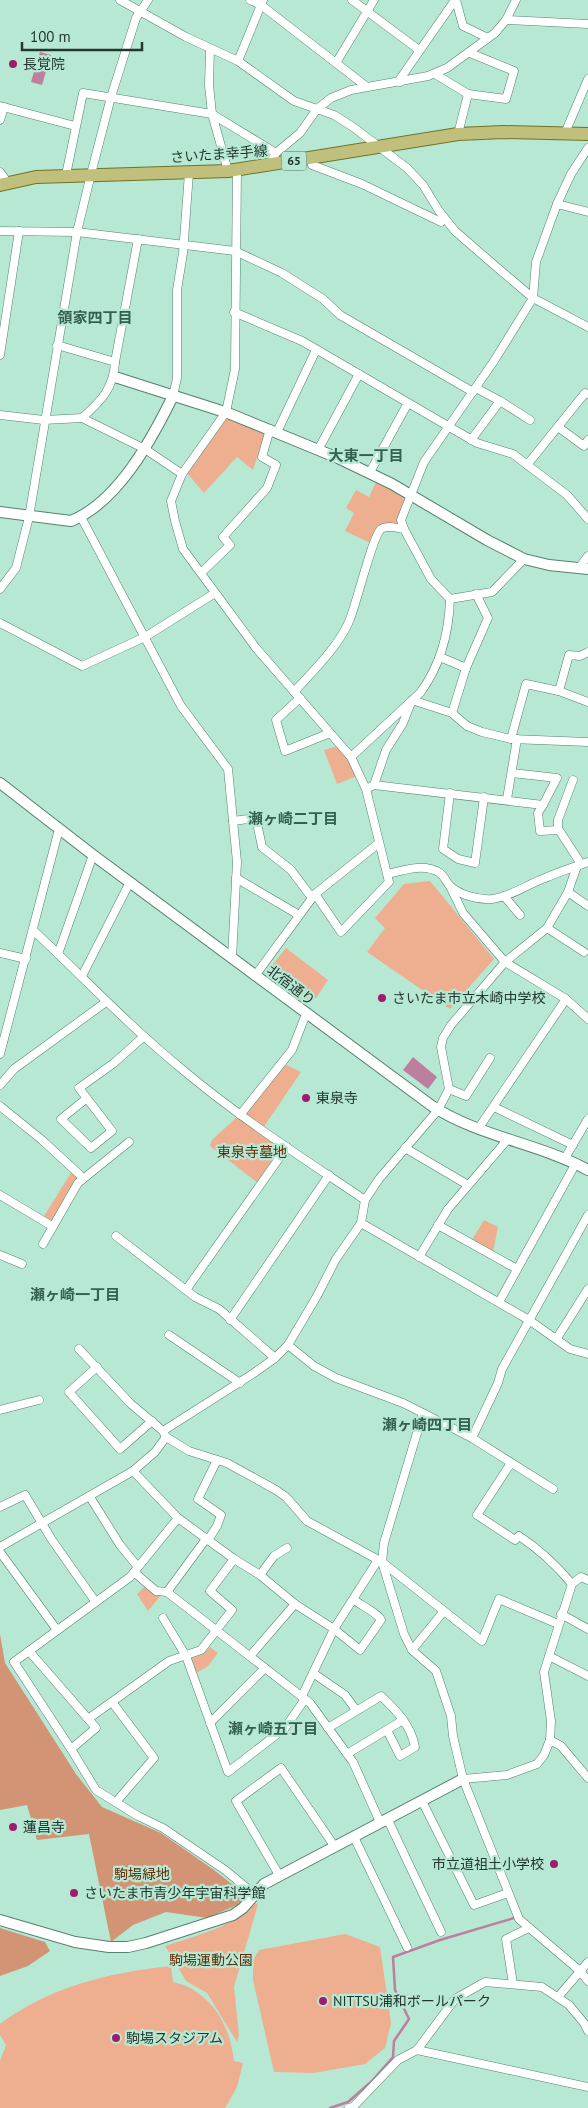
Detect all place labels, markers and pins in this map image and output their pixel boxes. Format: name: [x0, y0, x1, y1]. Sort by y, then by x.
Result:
place label: 長覚院: [23, 55, 65, 73]
marker: 長覚院: [7, 58, 19, 70]
place label: さいたま市立木崎中学校: [392, 989, 546, 1007]
marker: さいたま市立木崎中学校: [376, 992, 388, 1004]
place label: 東泉寺: [316, 1089, 358, 1107]
marker: 東泉寺: [300, 1092, 312, 1104]
place label: 蓮昌寺: [23, 1818, 65, 1836]
marker: 蓮昌寺: [7, 1821, 19, 1833]
place label: 市立道祖土小学校: [432, 1855, 544, 1873]
marker: 市立道祖土小学校: [548, 1858, 560, 1870]
place label: さいたま市青少年宇宙科学館: [84, 1884, 266, 1902]
marker: さいたま市青少年宇宙科学館: [68, 1887, 80, 1899]
place label: NITTSU浦和ボールパーク: [333, 1992, 491, 2010]
marker: NITTSU浦和ボールパーク: [317, 1995, 329, 2007]
place label: 駒場スタジアム: [126, 2029, 223, 2047]
marker: 駒場スタジアム: [110, 2032, 122, 2044]

